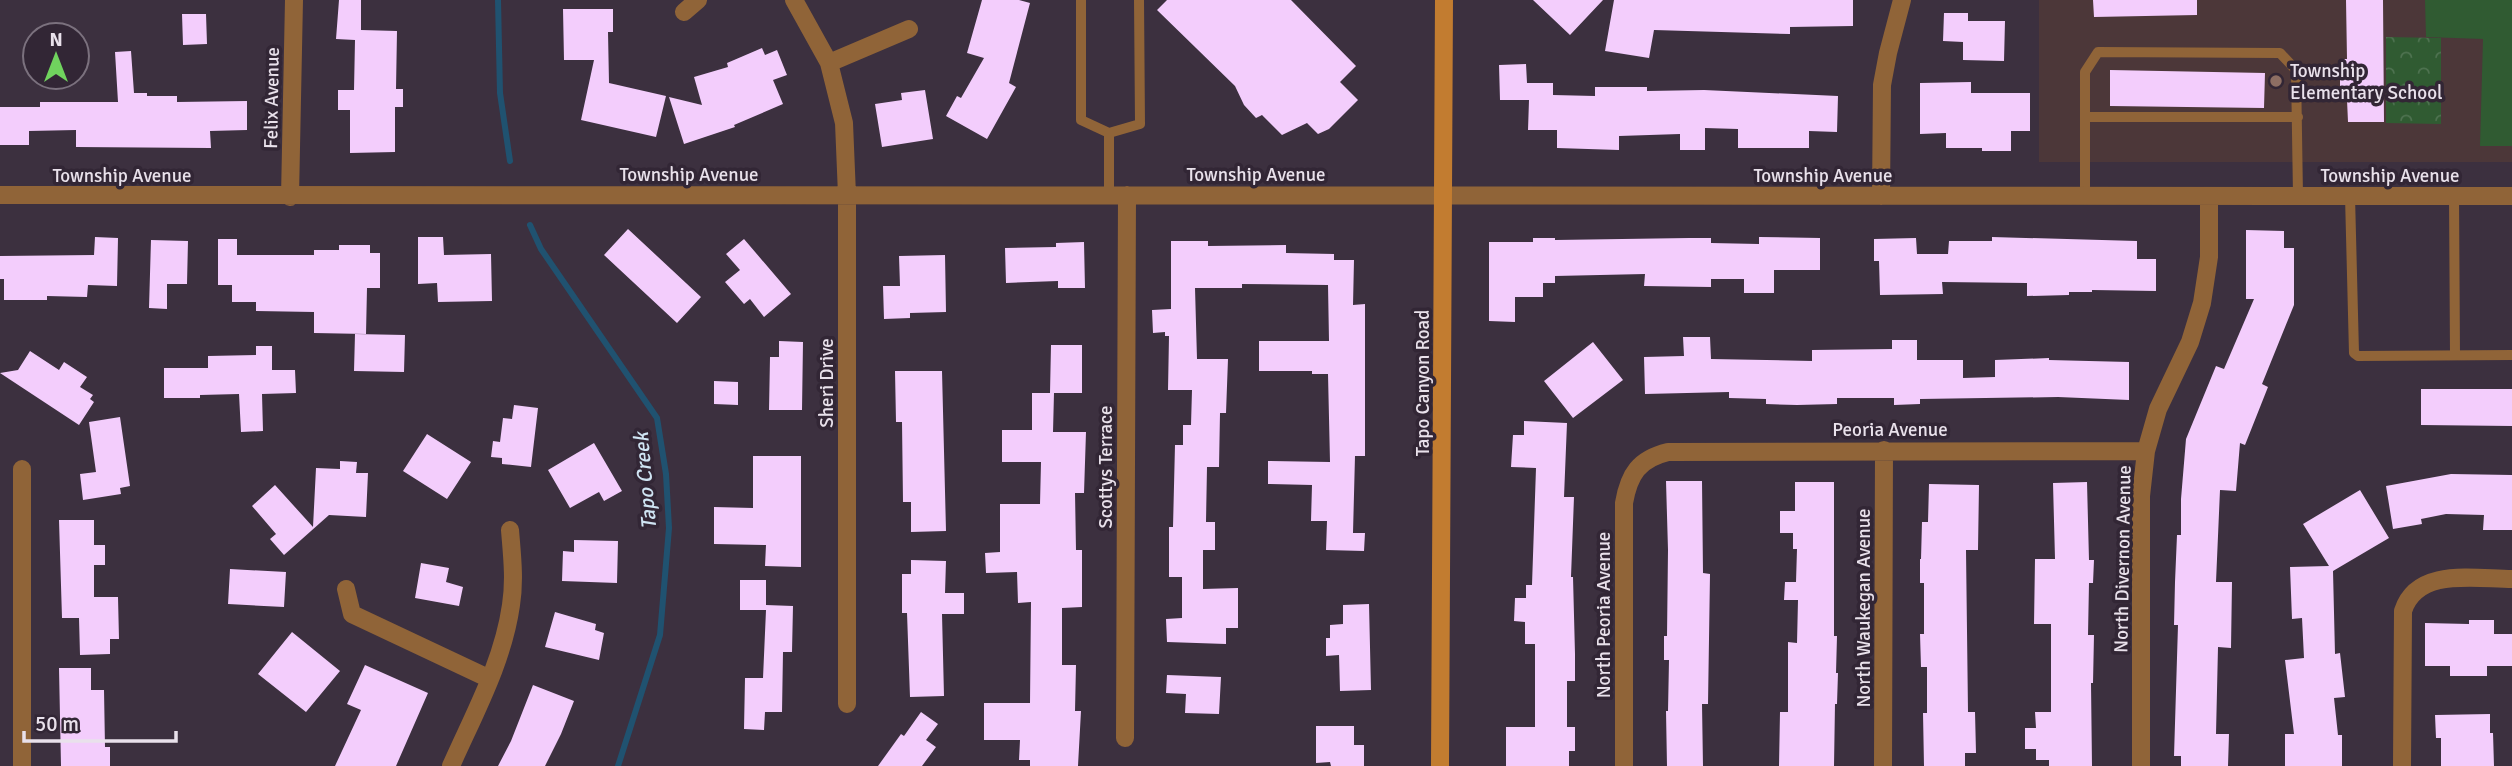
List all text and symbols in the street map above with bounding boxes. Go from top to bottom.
north arrow [21,21,91,91]
text: N [49,28,63,52]
street label: Felix Avenue [259,47,285,149]
place label: Township Elementary School [2290,59,2443,105]
marker: Township Elementary School [2268,73,2284,89]
street label: Township Avenue [619,163,759,187]
street label: Township Avenue [1186,163,1326,187]
street label: Township Avenue [52,164,192,188]
street label: Township Avenue [1753,164,1893,188]
street label: Township Avenue [2320,164,2460,188]
street label: Tapo Canyon Road [1411,310,1435,456]
street label: Sheri Drive [815,338,839,428]
street label: Scottys Terrace [1094,406,1118,528]
street label: Peoria Avenue [1832,418,1948,442]
water label: Tapo Creek [628,429,662,531]
street label: North Divernon Avenue [2109,465,2137,653]
street label: North Waukegan Avenue [1852,508,1876,708]
street label: North Peoria Avenue [1592,532,1616,698]
scale bar [24,700,177,744]
text: 50 m [35,711,79,737]

